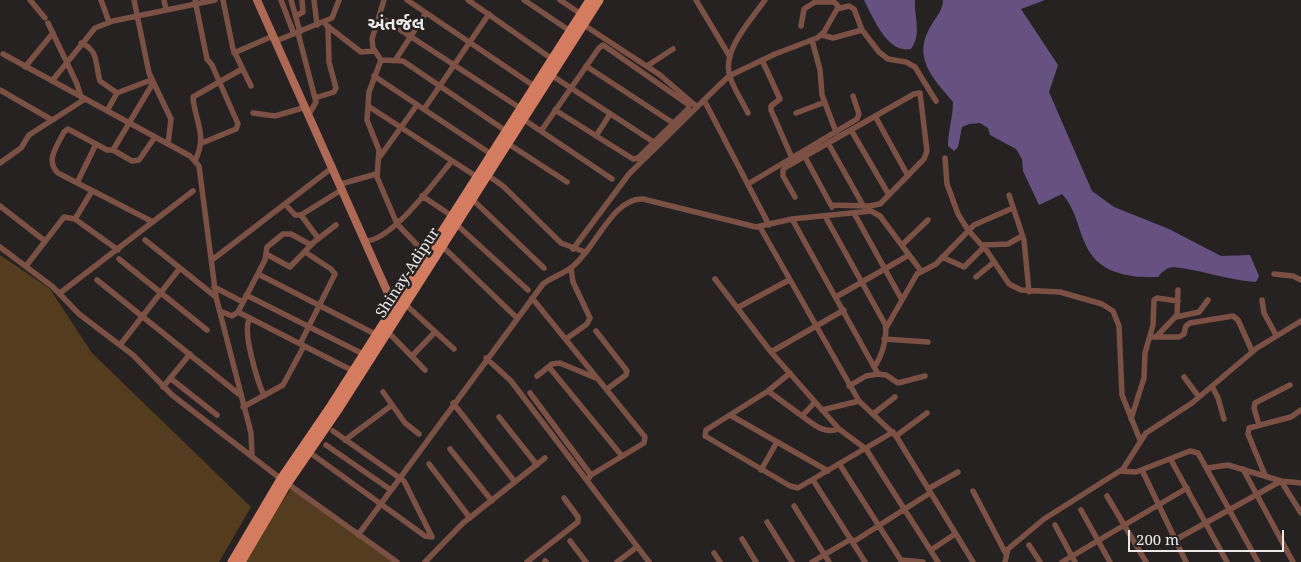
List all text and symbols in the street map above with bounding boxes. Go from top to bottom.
district label: અંતર્જલ [368,14,424,36]
street label: Shinay-Adipur [372,225,444,321]
scale bar [1131,520,1287,552]
text: 200 m [1136,529,1179,549]

